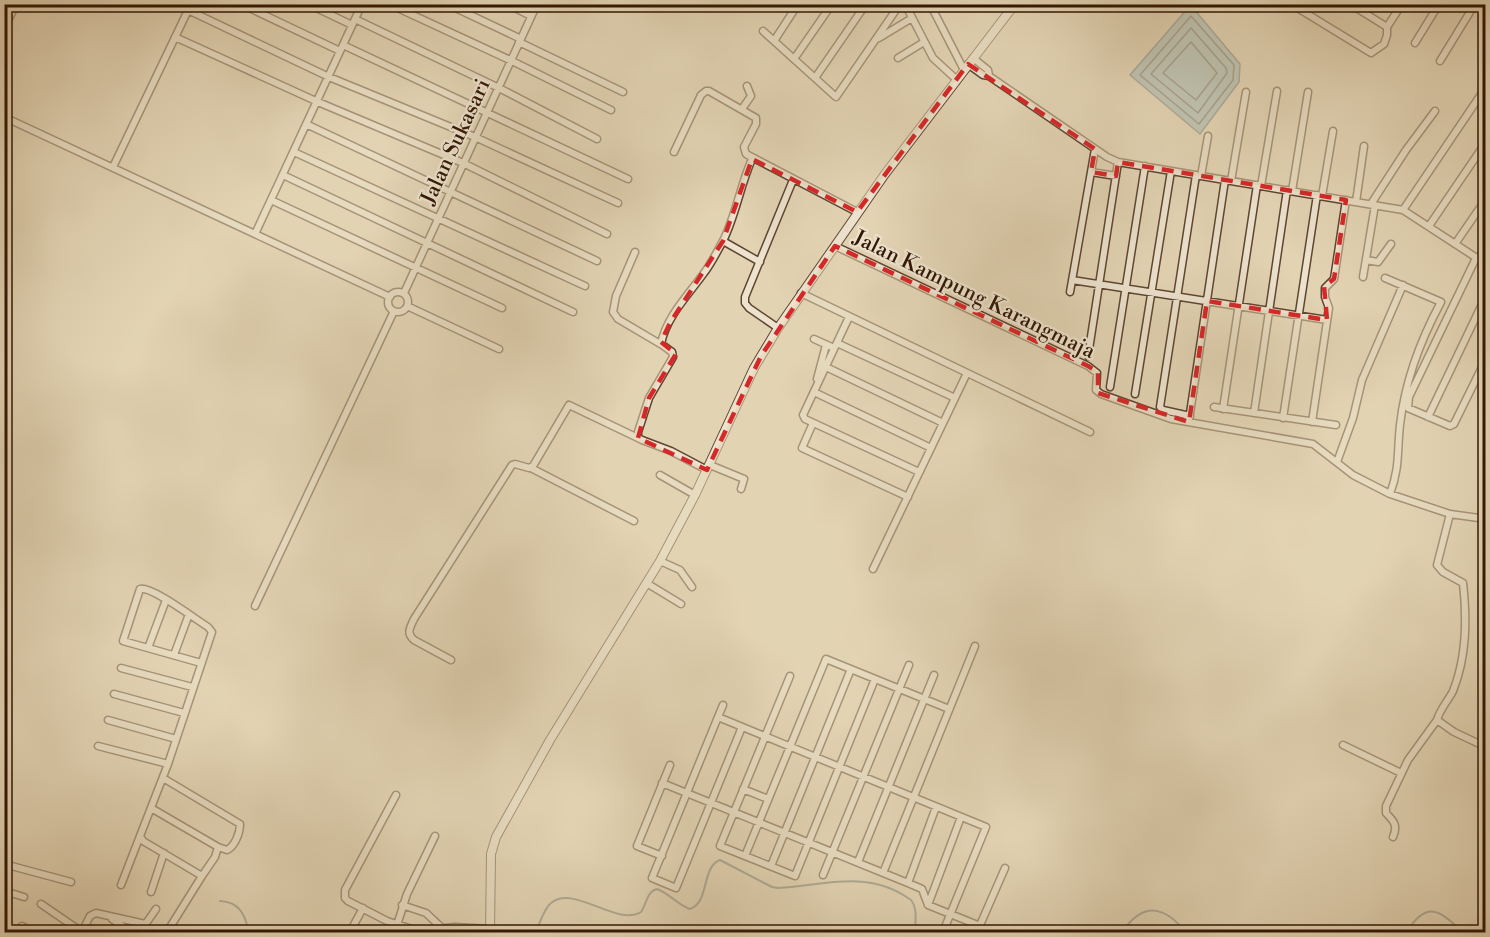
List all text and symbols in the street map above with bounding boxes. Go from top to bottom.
street label: Jalan Sukasari [415,75,496,210]
street label: Jalan Kampung Karangmaja [848,225,1100,365]

